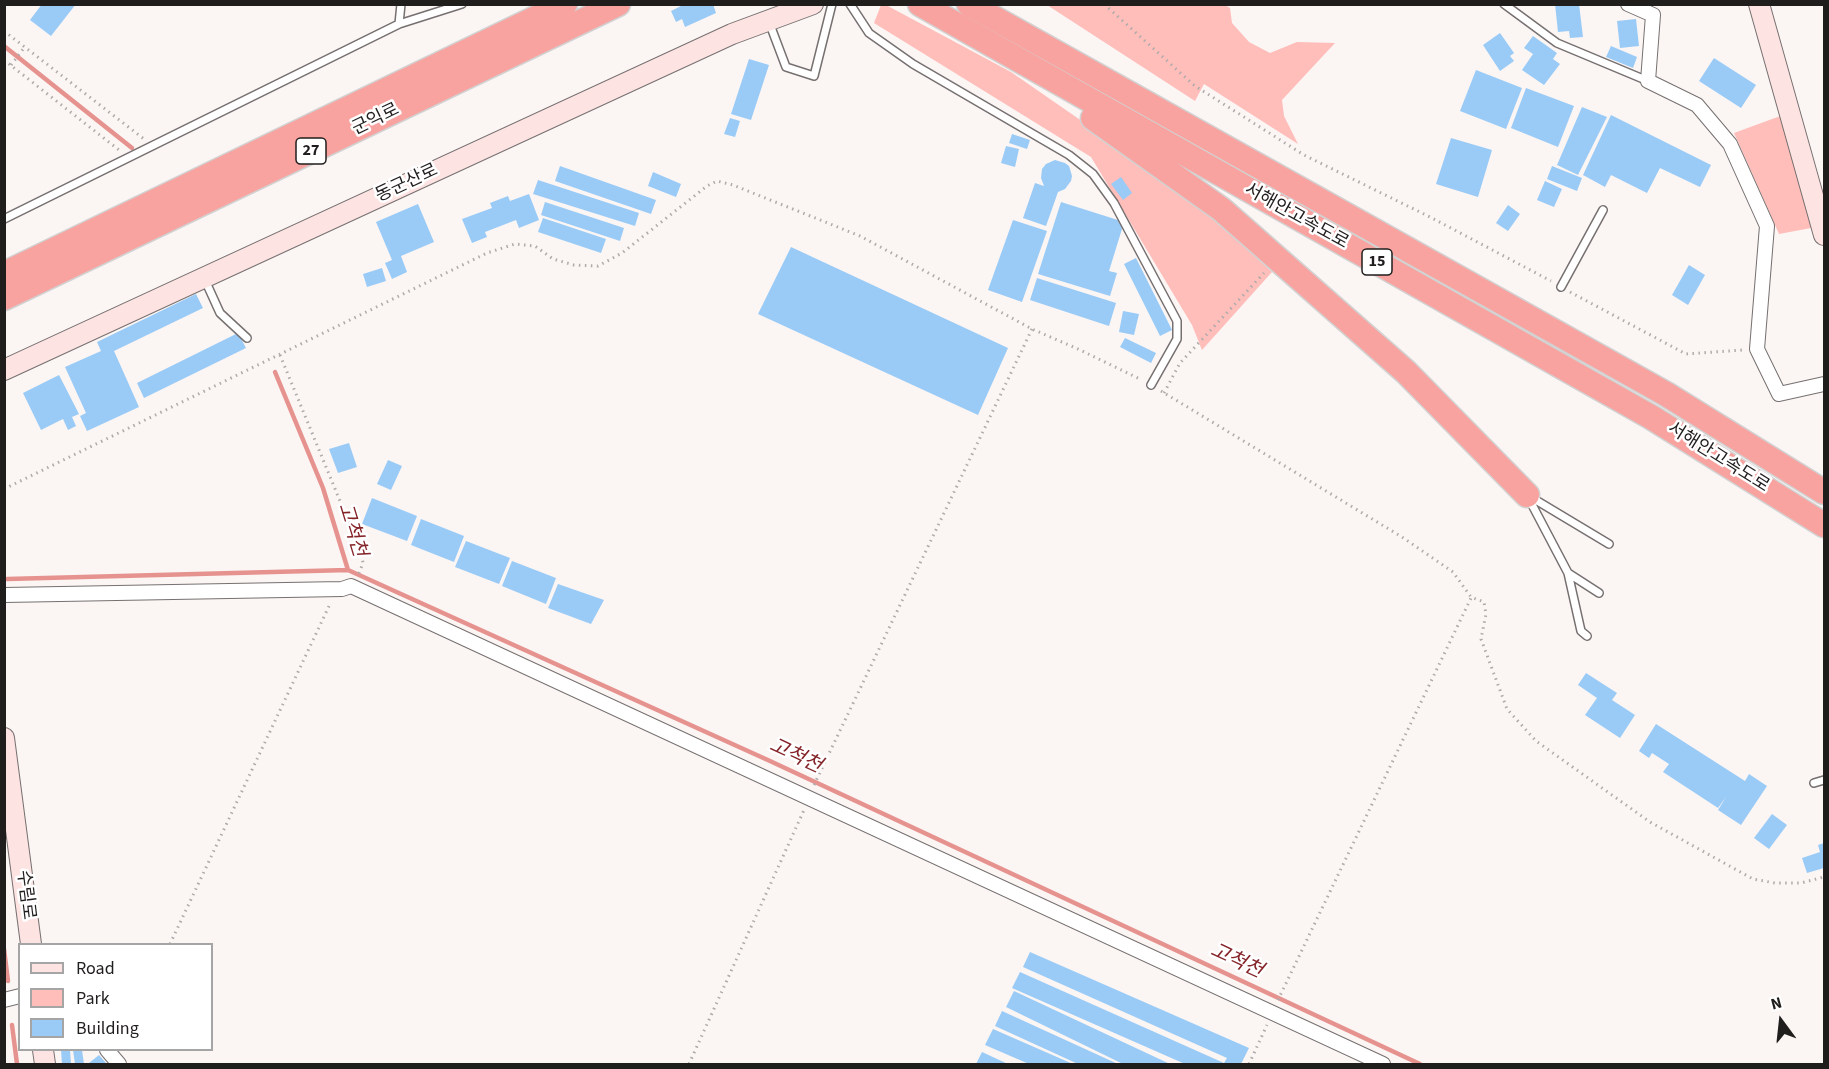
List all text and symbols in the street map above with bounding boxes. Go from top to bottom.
street label: 군익로 [349,99,403,141]
road number: 27 [296,138,326,164]
street label: 동군산로 [372,160,442,208]
street label: 서해안고속도로 [1240,179,1352,255]
road number: 15 [1362,249,1392,275]
street label: 서해안고속도로 [1663,418,1773,498]
water label: 고척천 [331,500,371,560]
water label: 고척천 [765,734,825,780]
street label: 수림로 [11,869,39,921]
water label: 고척천 [1206,939,1266,985]
legend [18,943,213,1051]
text: Road [76,956,115,981]
text: Park [76,986,110,1011]
north arrow [1751,991,1811,1051]
text: N [1768,992,1784,1016]
text: Building [76,1016,139,1041]

